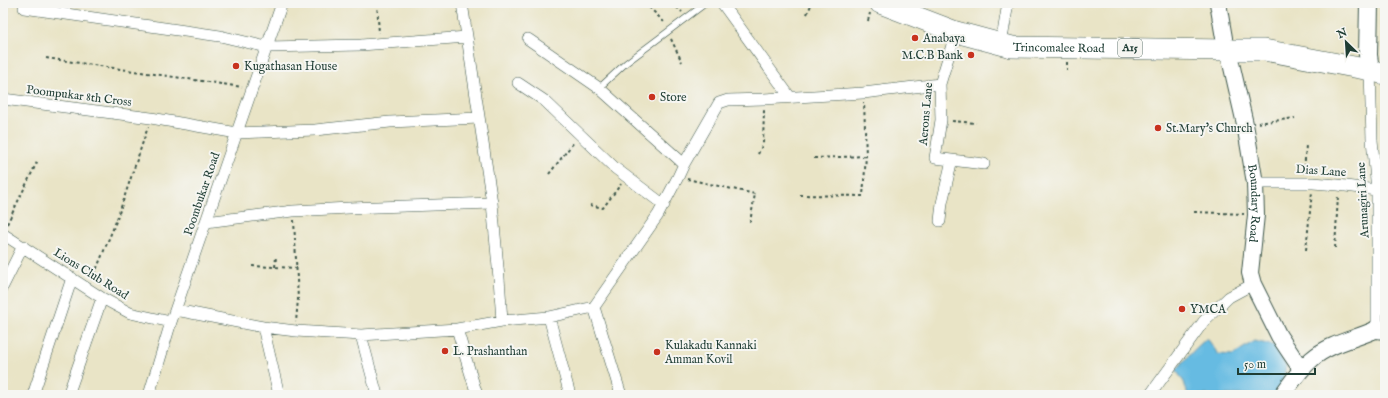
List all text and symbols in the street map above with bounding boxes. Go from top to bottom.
north arrow [1326,22,1366,62]
text: N [1334,25,1350,43]
place label: Anabaya [922,31,966,46]
marker: Anabaya [910,33,920,43]
road number: A15 [1118,39,1142,57]
street label: Trincomalee Road [1013,40,1105,56]
place label: M.C.B Bank [902,48,964,63]
marker: M.C.B Bank [966,50,976,60]
place label: Kugathasan House [244,59,338,74]
marker: Kugathasan House [231,61,241,71]
street label: Aerons Lane [916,81,936,147]
street label: Poompukar 8th Cross [25,82,132,111]
place label: Store [660,90,687,105]
marker: Store [647,92,657,102]
place label: St.Mary's Church [1166,121,1253,136]
marker: St.Mary's Church [1153,123,1163,133]
street label: Poombukar Road [181,150,223,238]
street label: Arunagiri Lane [1353,161,1373,239]
street label: Dias Lane [1295,162,1347,180]
street label: Boundary Road [1244,163,1264,244]
street label: Lions Club Road [51,245,132,303]
place label: YMCA [1190,302,1227,317]
marker: YMCA [1177,304,1187,314]
place label: Kulakadu Kannaki Amman Kovil [664,338,757,367]
place label: L. Prashanthan [453,344,528,359]
marker: L. Prashanthan [440,346,450,356]
marker: Kulakadu Kannaki Amman Kovil [652,347,662,357]
scale bar [1238,350,1315,376]
text: 50 m [1244,357,1266,372]

